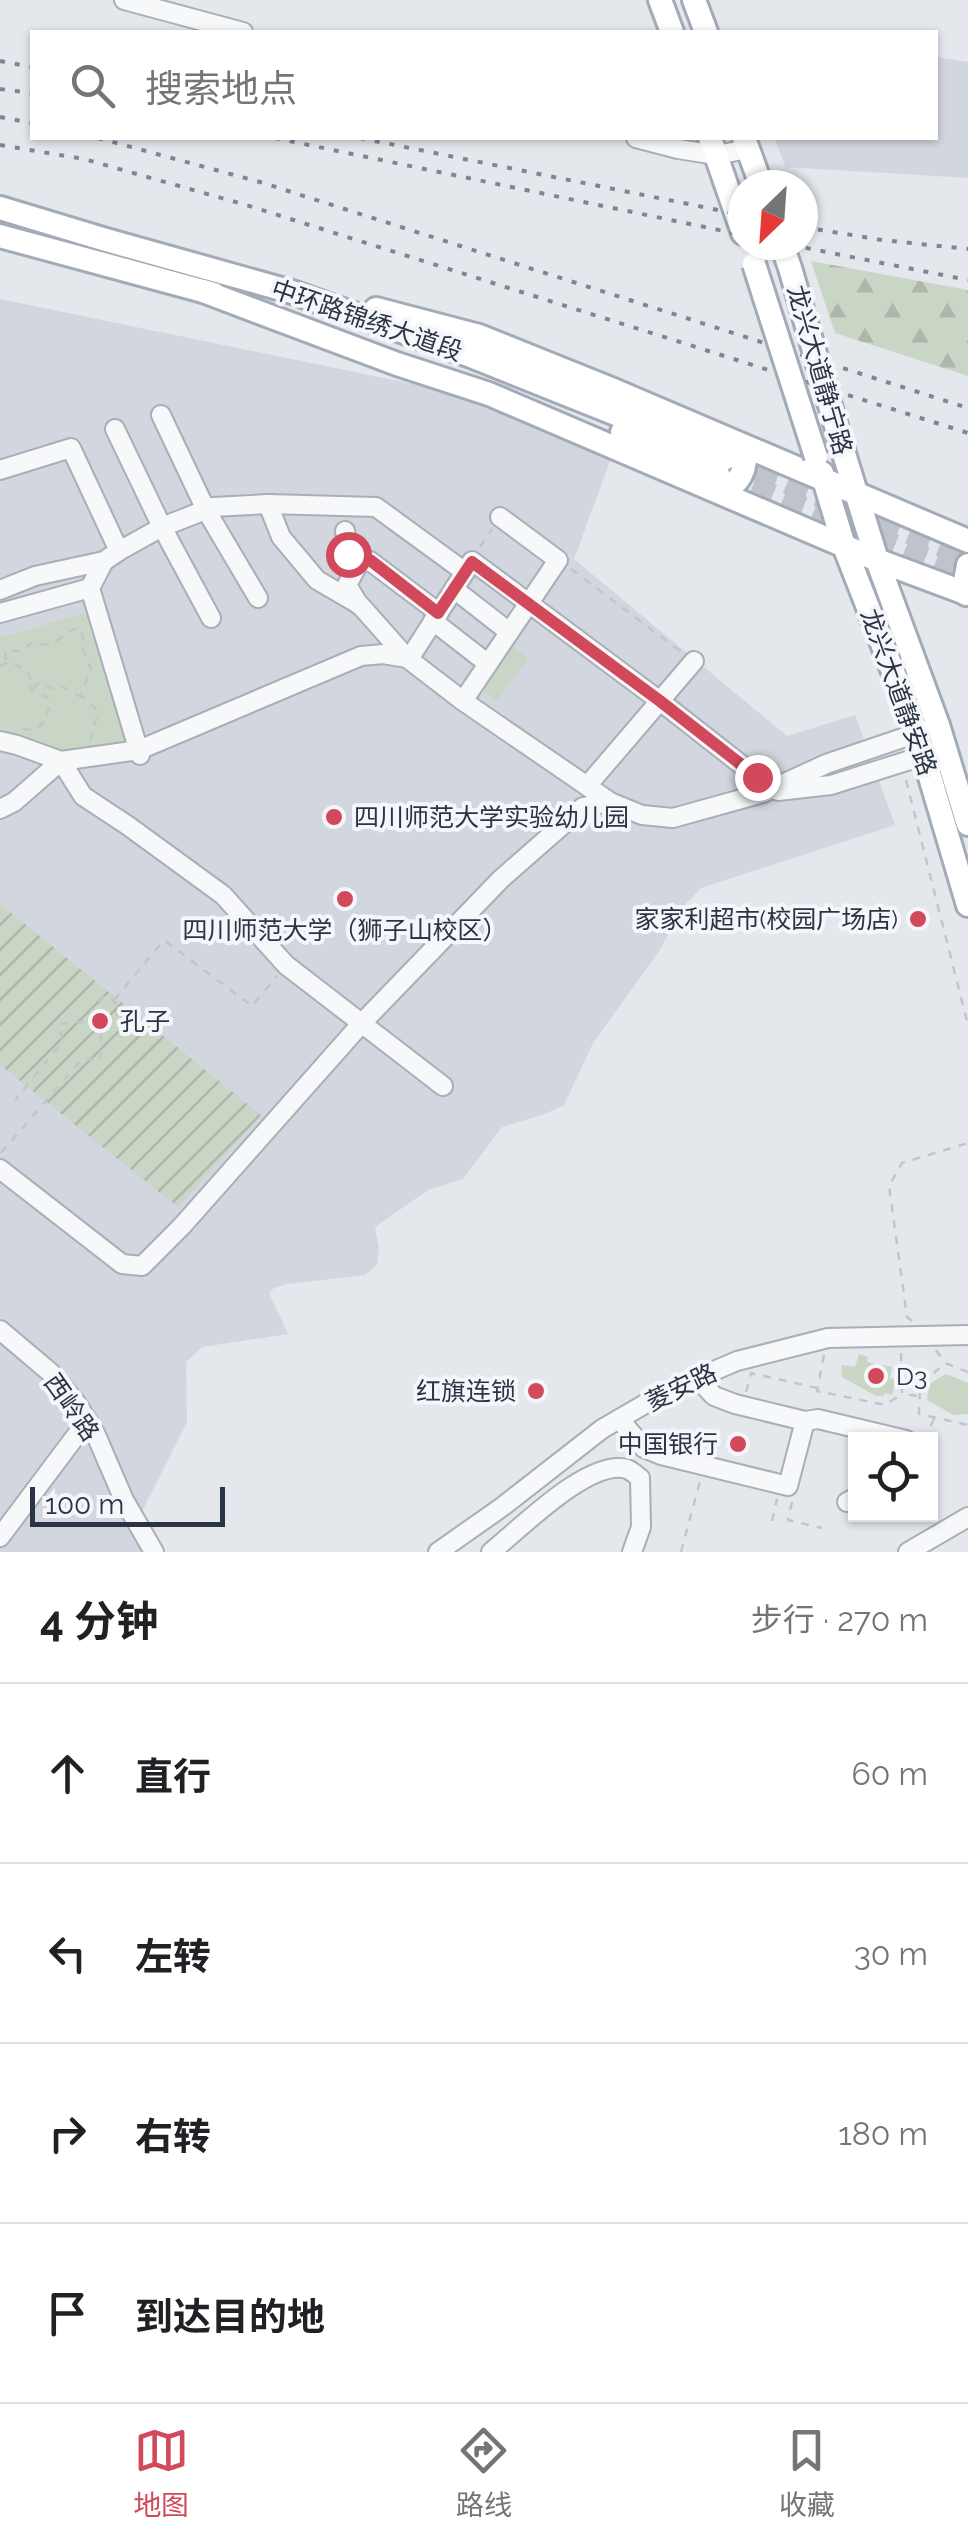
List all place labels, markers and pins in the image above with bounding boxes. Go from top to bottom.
place label: 四川师范大学实验幼儿园 [354,802,629,832]
marker: 四川师范大学实验幼儿园 [323,806,345,828]
marker: 四川师范大学（狮子山校区） [334,888,356,910]
place label: 家家利超市(校园广场店) [635,904,898,934]
marker: 家家利超市(校园广场店) [907,908,929,930]
place label: 四川师范大学（狮子山校区） [182,915,508,945]
place label: 孔子 [120,1006,170,1036]
marker: 孔子 [89,1010,111,1032]
place label: D3 [896,1361,927,1391]
marker: D3 [865,1365,887,1387]
place label: 红旗连锁 [416,1376,516,1406]
marker: 红旗连锁 [525,1380,547,1402]
place label: 中国银行 [618,1429,718,1459]
marker: 中国银行 [727,1433,749,1455]

